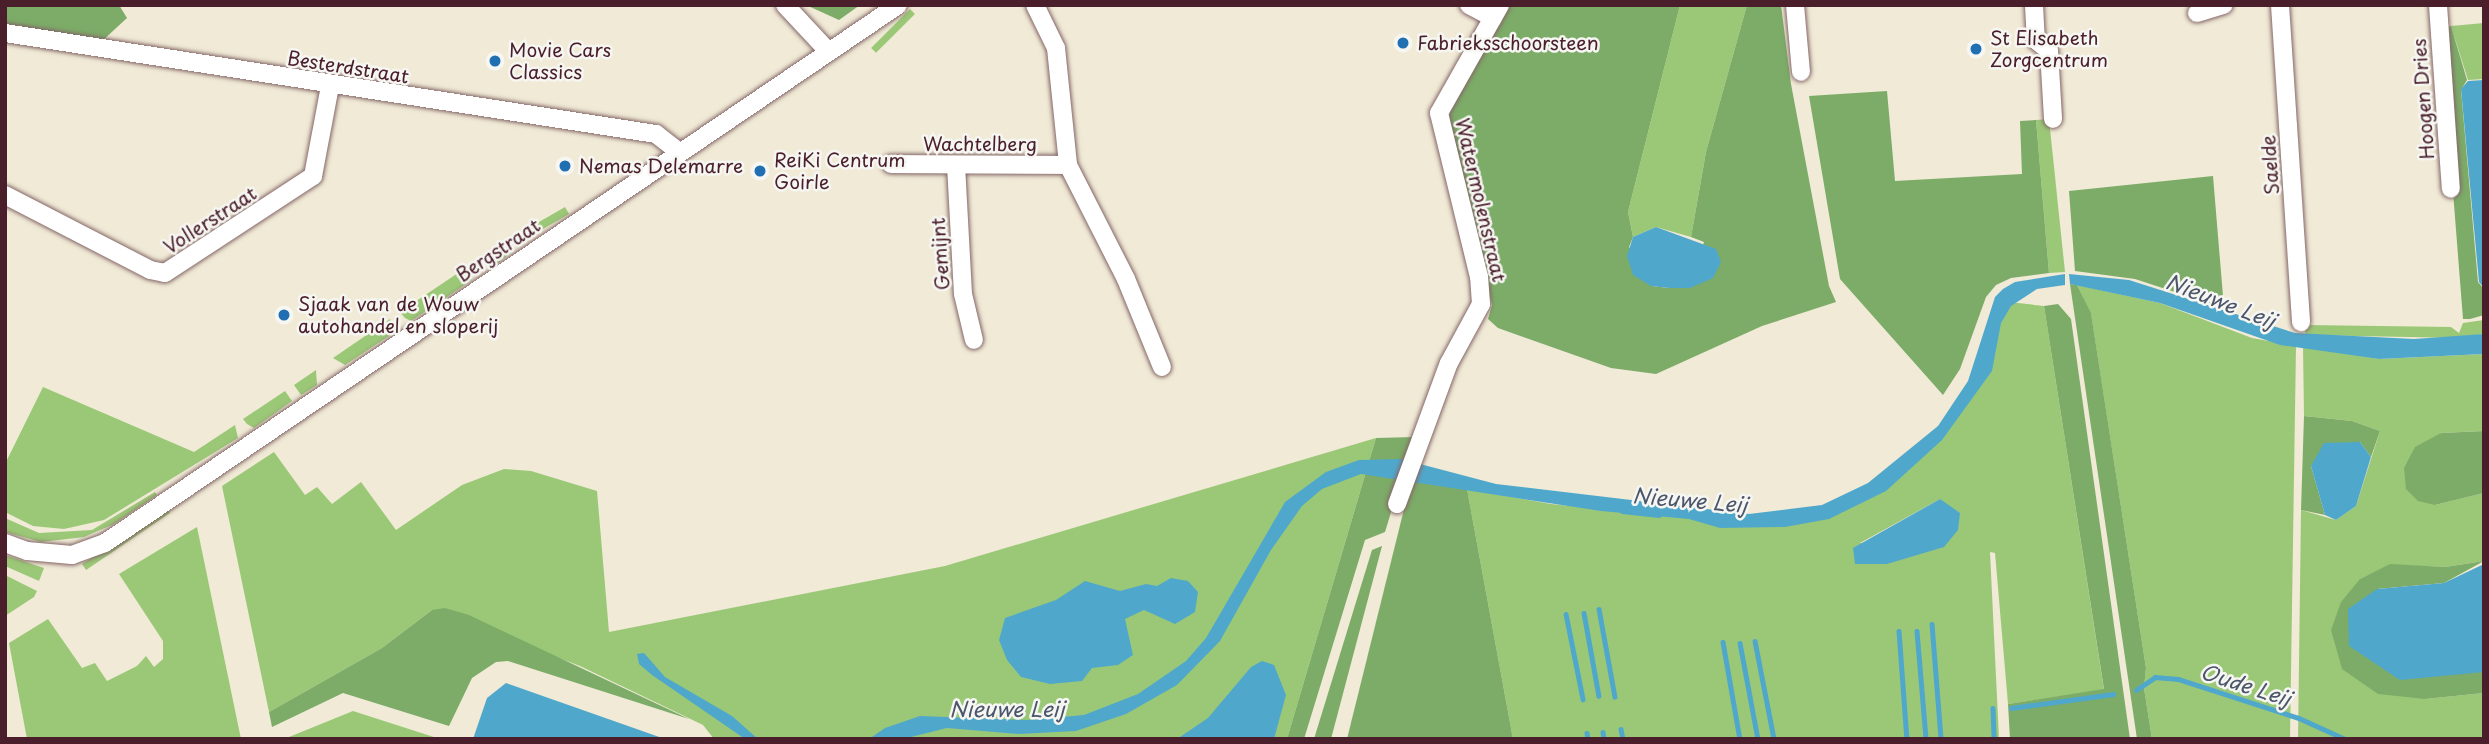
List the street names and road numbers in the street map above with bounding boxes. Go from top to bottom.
street label: Hoogen Dries [2407,38,2439,160]
street label: Besterdstraat [286,46,410,88]
street label: Watermolenstraat [1451,116,1511,284]
street label: Wachtelberg [923,133,1037,155]
street label: Saelde [2257,135,2283,195]
street label: Vollerstraat [159,182,261,258]
street label: Bergstraat [452,214,544,286]
street label: Gemijnt [926,217,954,291]

